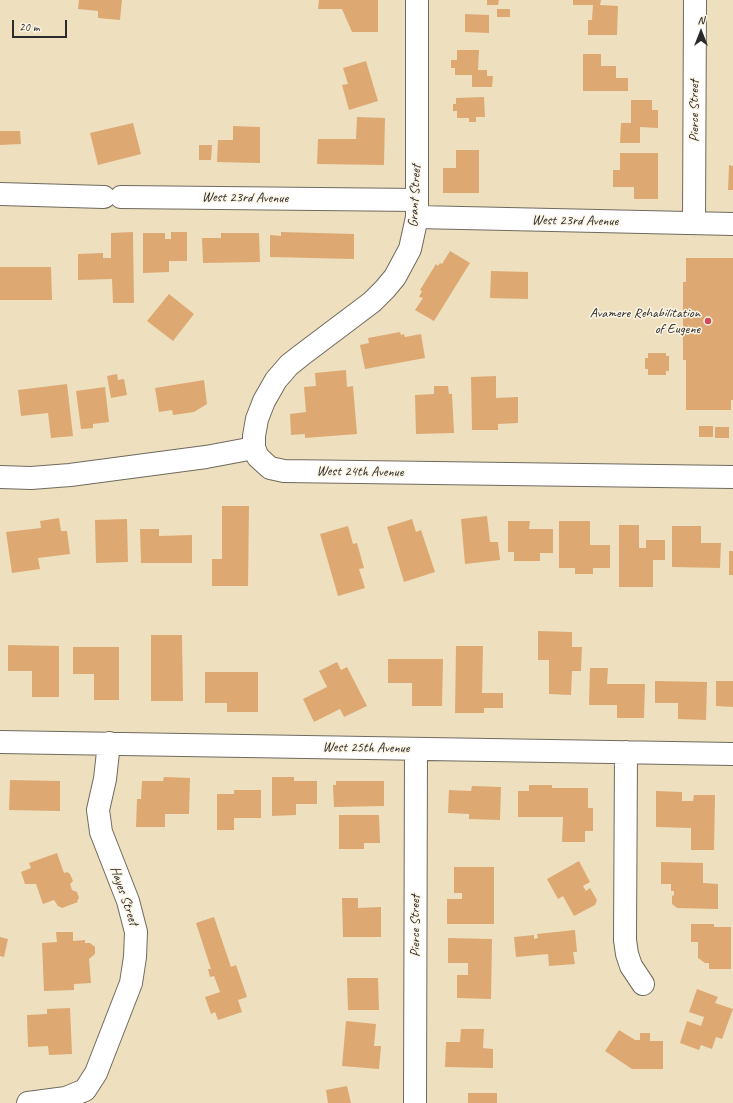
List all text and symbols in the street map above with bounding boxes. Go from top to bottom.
scale bar [14,12,69,38]
north arrow [681,12,721,52]
text: N [698,13,704,27]
text: 20 m [19,19,39,35]
street label: Pierce Street [686,80,702,142]
street label: Grant Street [405,164,425,228]
street label: West 23rd Avenue [202,189,288,207]
street label: West 23rd Avenue [532,212,618,230]
place label: Avamere Rehabilitation of Eugene [590,305,700,338]
marker: Avamere Rehabilitation of Eugene [703,316,713,326]
street label: West 24th Avenue [317,463,403,481]
street label: West 25th Avenue [323,739,409,757]
street label: Hayes Street [106,864,142,928]
street label: Pierce Street [407,895,423,957]

